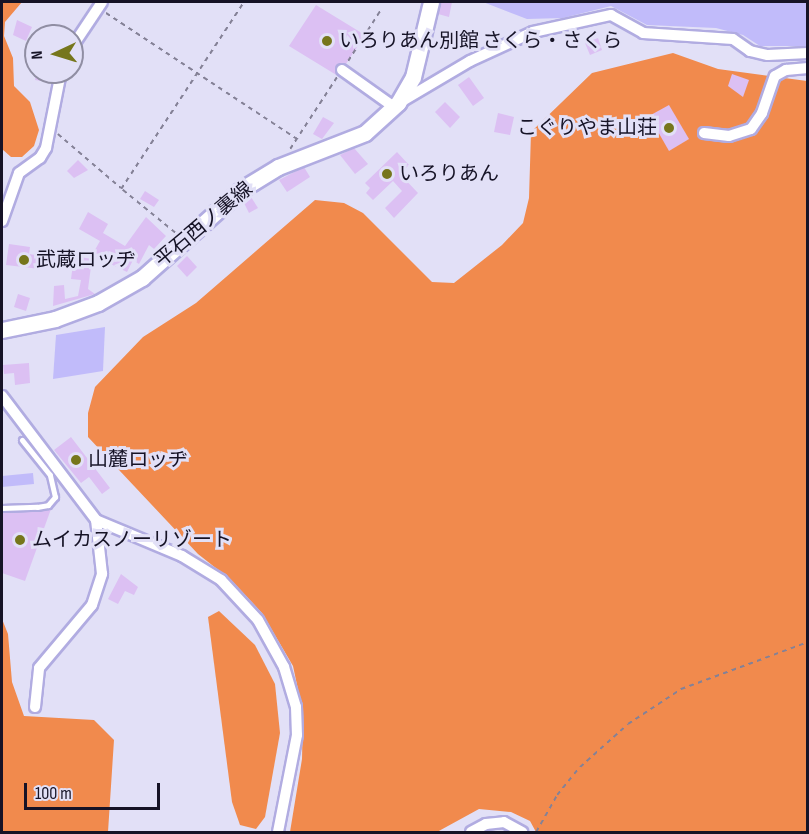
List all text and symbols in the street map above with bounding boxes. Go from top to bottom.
north arrow [24,24,84,84]
place label: いろりあん別館 さくら・さくら [339,29,622,53]
marker: いろりあん別館 さくら・さくら [320,34,334,48]
text: N [28,50,47,60]
place label: こぐりやま山荘 [517,116,657,140]
marker: こぐりやま山荘 [662,121,676,135]
place label: いろりあん [399,162,499,186]
marker: いろりあん [380,167,394,181]
street label: 平石西ノ裏線 [150,177,258,273]
place label: 武蔵ロッヂ [36,248,136,272]
marker: 武蔵ロッヂ [17,253,31,267]
place label: 山麓ロッヂ [88,448,188,472]
marker: 山麓ロッヂ [69,453,83,467]
place label: ムイカスノーリゾート [32,528,232,552]
marker: ムイカスノーリゾート [13,533,27,547]
scale bar [27,771,164,809]
text: 100 m [35,783,72,804]

